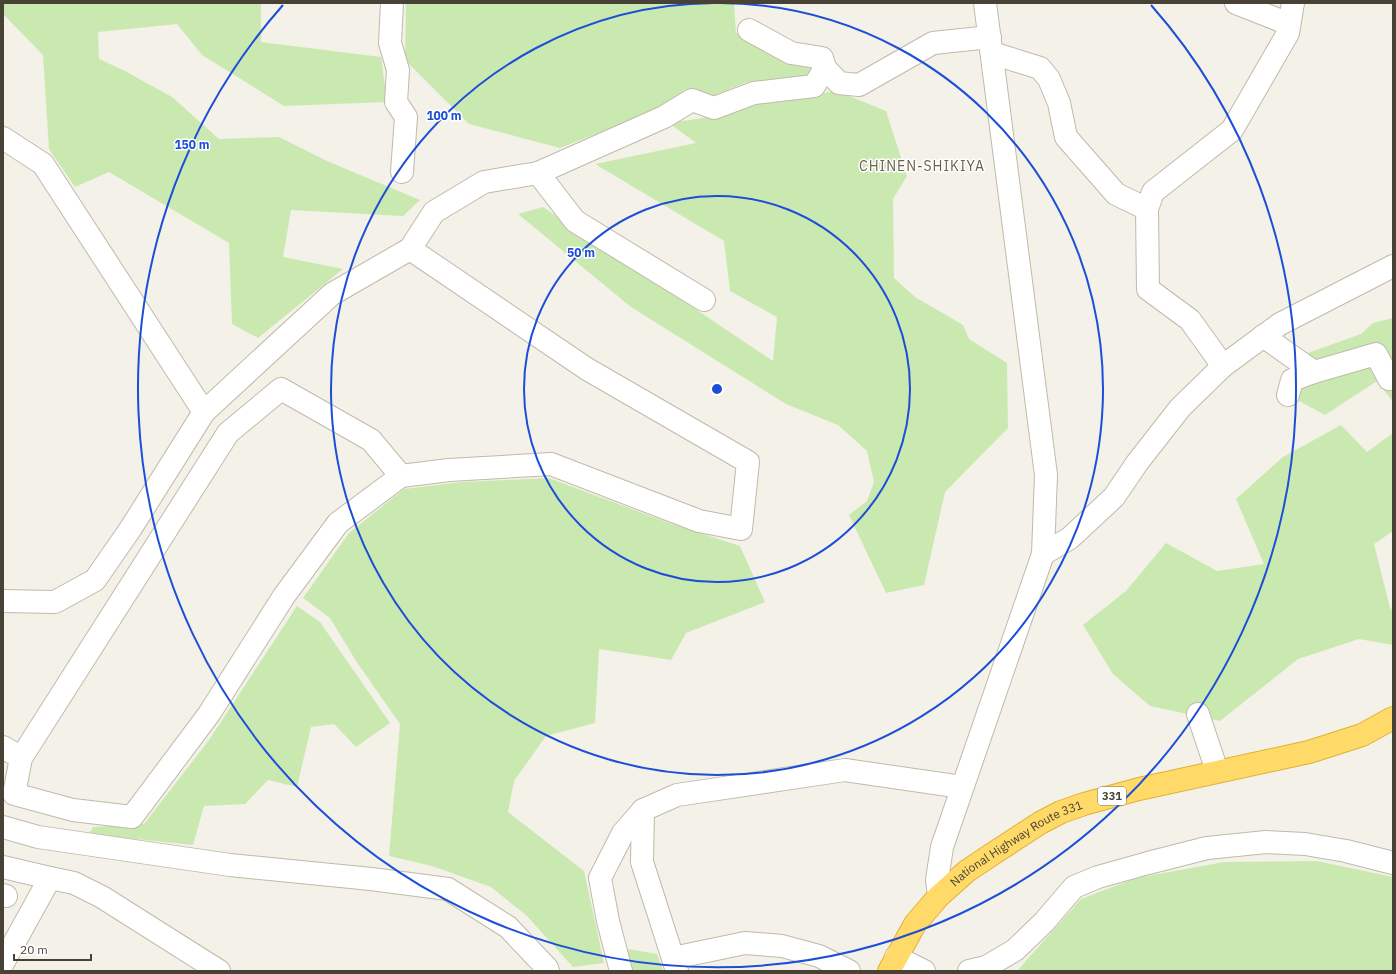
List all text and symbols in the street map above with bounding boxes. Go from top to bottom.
text: 100 m [426,108,462,123]
text: 150 m [174,137,210,152]
district label: CHINEN-SHIKIYA [859,157,985,175]
text: 50 m [567,245,595,260]
centre of rings [710,382,724,396]
road number: 331 [1098,787,1126,805]
street label: National Highway Route 331 [947,797,1085,889]
scale bar [14,936,91,962]
text: 20 m [20,942,48,957]

